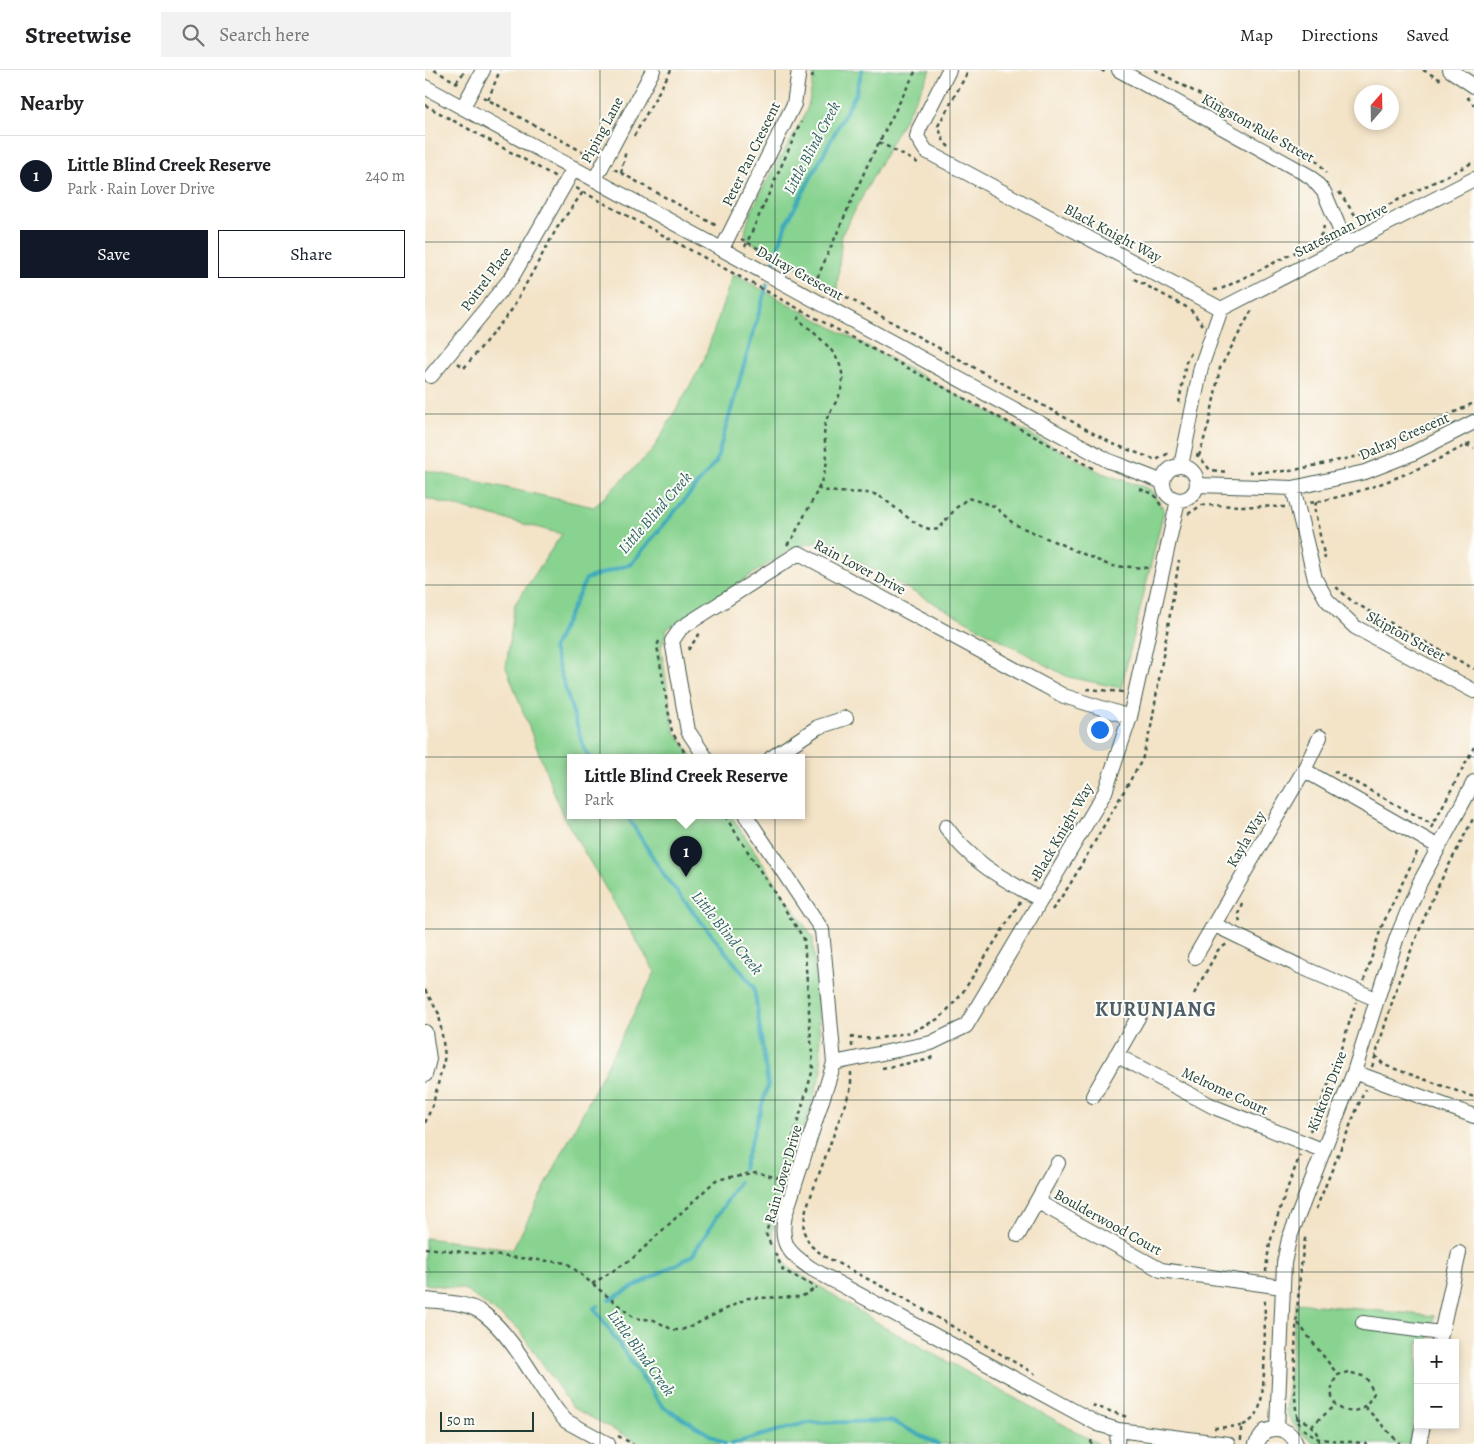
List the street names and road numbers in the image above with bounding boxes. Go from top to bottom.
street label: Kingston Rule Street [1198,89,1318,167]
street label: Piping Lane [576,93,628,167]
street label: Peter Pan Crescent [717,98,785,210]
street label: Statesman Drive [1291,198,1391,262]
street label: Black Knight Way [1061,199,1166,267]
street label: Dalray Crescent [753,241,847,305]
street label: Poitrel Place [456,243,516,315]
street label: Dalray Crescent [1356,407,1452,465]
street label: Rain Lover Drive [810,534,910,600]
street label: Skipton Street [1363,606,1449,666]
street label: Black Knight Way [1026,779,1098,883]
street label: Kayla Way [1222,807,1270,871]
street label: Kirkton Drive [1303,1048,1352,1134]
street label: Melrome Court [1178,1062,1272,1120]
street label: Rain Lover Drive [759,1122,807,1226]
street label: Boulderwood Court [1050,1184,1166,1260]

